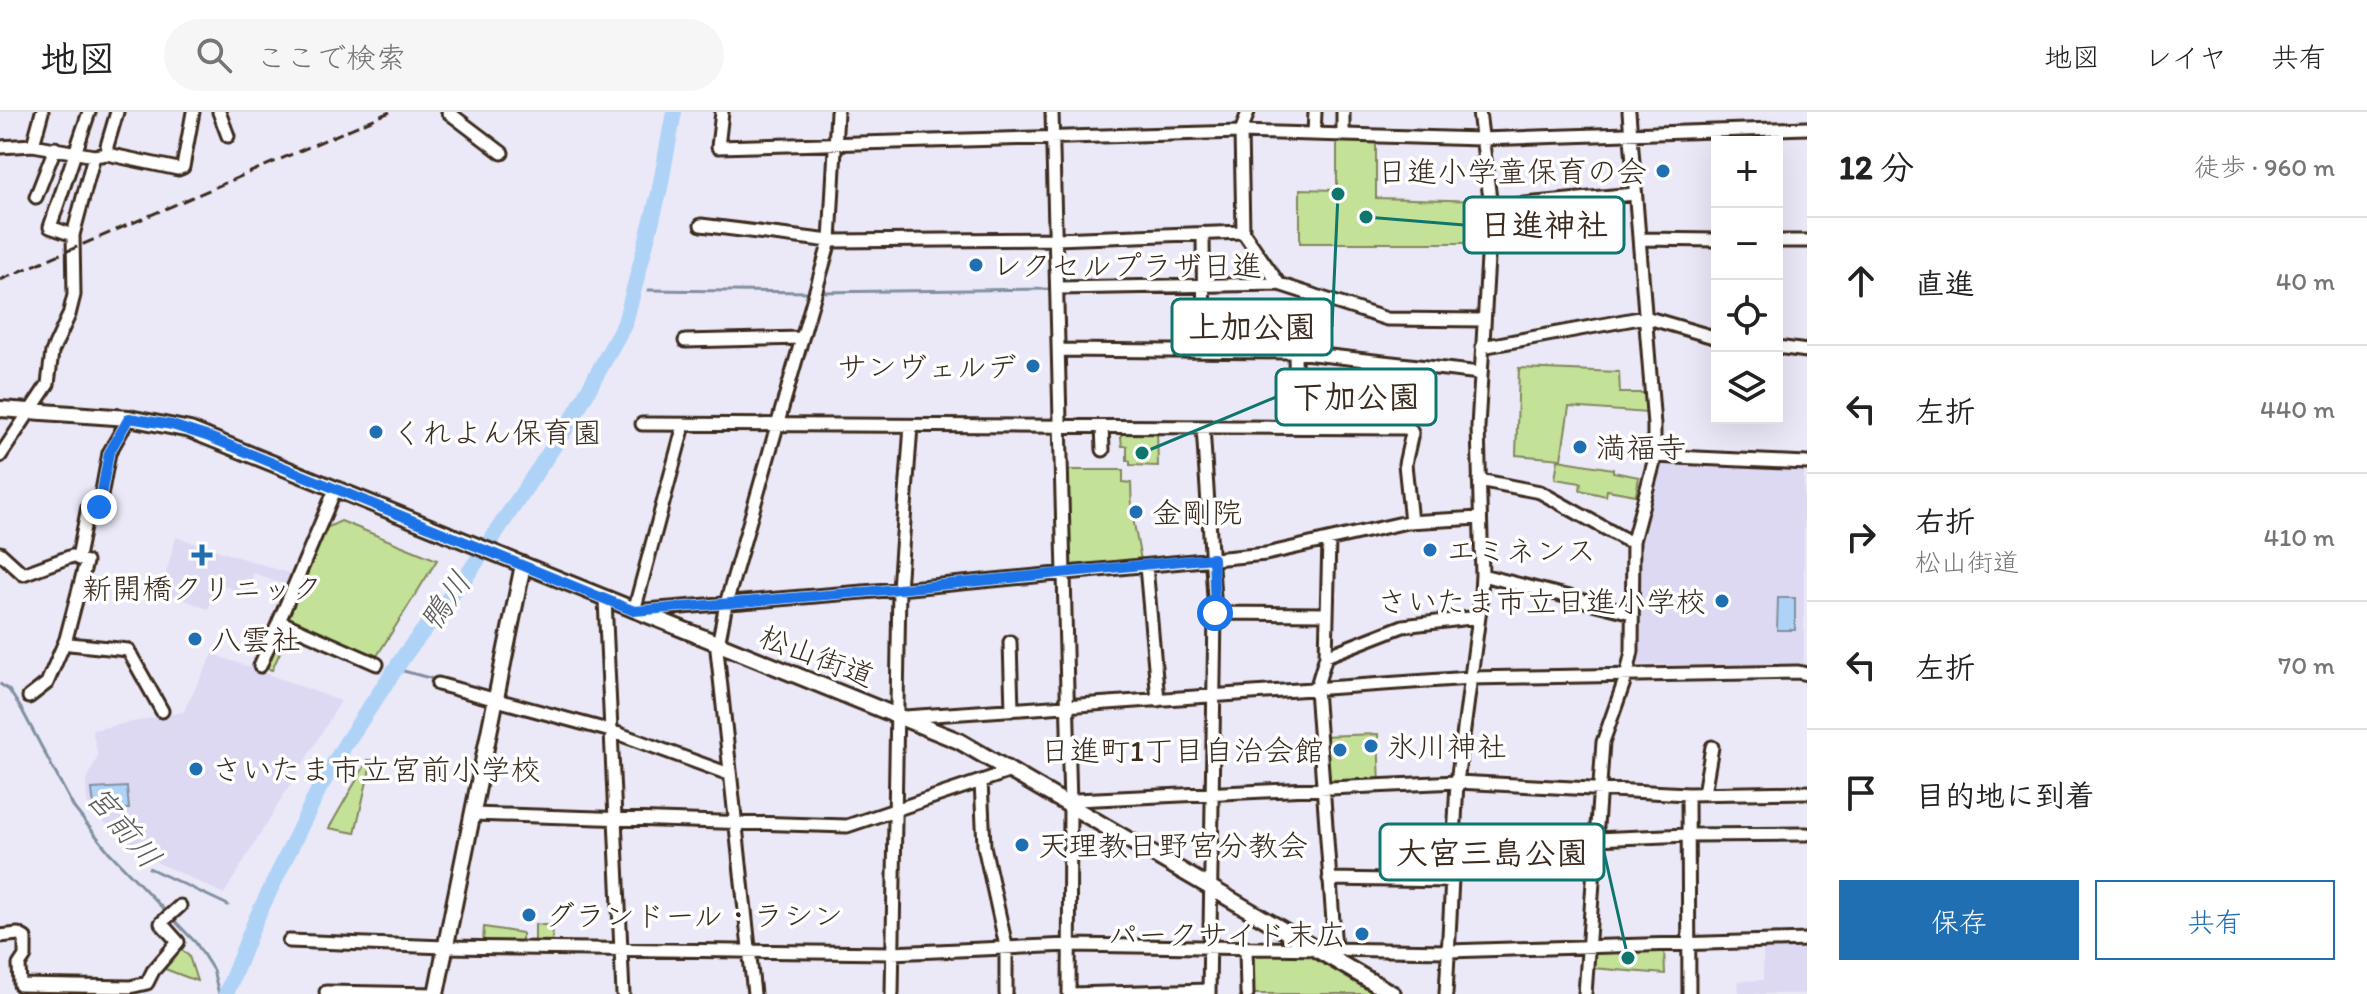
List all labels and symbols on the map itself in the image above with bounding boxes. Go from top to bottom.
place label: 日進小学童保育の会 [1377,153,1647,190]
marker: 日進小学童保育の会 [1654,162,1672,180]
callout: 日進神社 [1464,197,1624,253]
text: 日進神社 [1480,206,1608,244]
place label: レクセルプラザ日進 [992,247,1262,284]
marker: レクセルプラザ日進 [967,256,985,274]
callout: 上加公園 [1172,299,1332,355]
text: 上加公園 [1188,308,1316,346]
place label: サンヴェルデ [837,348,1017,385]
marker: サンヴェルデ [1024,357,1042,375]
callout: 下加公園 [1276,369,1436,425]
text: 下加公園 [1292,378,1420,416]
place label: くれよん保育園 [392,414,602,451]
marker: くれよん保育園 [367,423,385,441]
place label: 満福寺 [1596,429,1686,466]
marker: 満福寺 [1571,438,1589,456]
route end [81,489,117,525]
place label: 金剛院 [1152,494,1242,531]
marker: 金剛院 [1127,503,1145,521]
place label: エミネンス [1446,532,1596,569]
marker: エミネンス [1421,541,1439,559]
marker: 新開橋クリニック [191,544,213,566]
water label: 鴨川 [411,564,479,638]
place label: 新開橋クリニック [82,570,322,607]
place label: さいたま市立日進小学校 [1377,583,1706,620]
marker: さいたま市立日進小学校 [1713,592,1731,610]
route start [1197,595,1233,631]
street label: 松山街道 [754,617,880,695]
place label: 八雲社 [211,621,301,658]
marker: 八雲社 [186,630,204,648]
place label: 氷川神社 [1387,728,1507,765]
place label: 日進町1丁目自治会館 [1040,732,1324,769]
marker: 氷川神社 [1362,737,1380,755]
marker: 日進町1丁目自治会館 [1331,741,1349,759]
place label: さいたま市立宮前小学校 [212,751,541,788]
marker: さいたま市立宮前小学校 [187,760,205,778]
water label: 宮前川 [79,778,169,876]
callout: 大宮三島公園 [1380,824,1604,880]
place label: 天理教日野宮分教会 [1038,827,1308,864]
text: 大宮三島公園 [1396,834,1588,872]
marker: 天理教日野宮分教会 [1013,836,1031,854]
place label: グランドール・ラシン [545,897,843,934]
marker: グランドール・ラシン [520,906,538,924]
place label: パークサイド末広 [1108,916,1346,953]
marker: パークサイド末広 [1353,925,1371,943]

